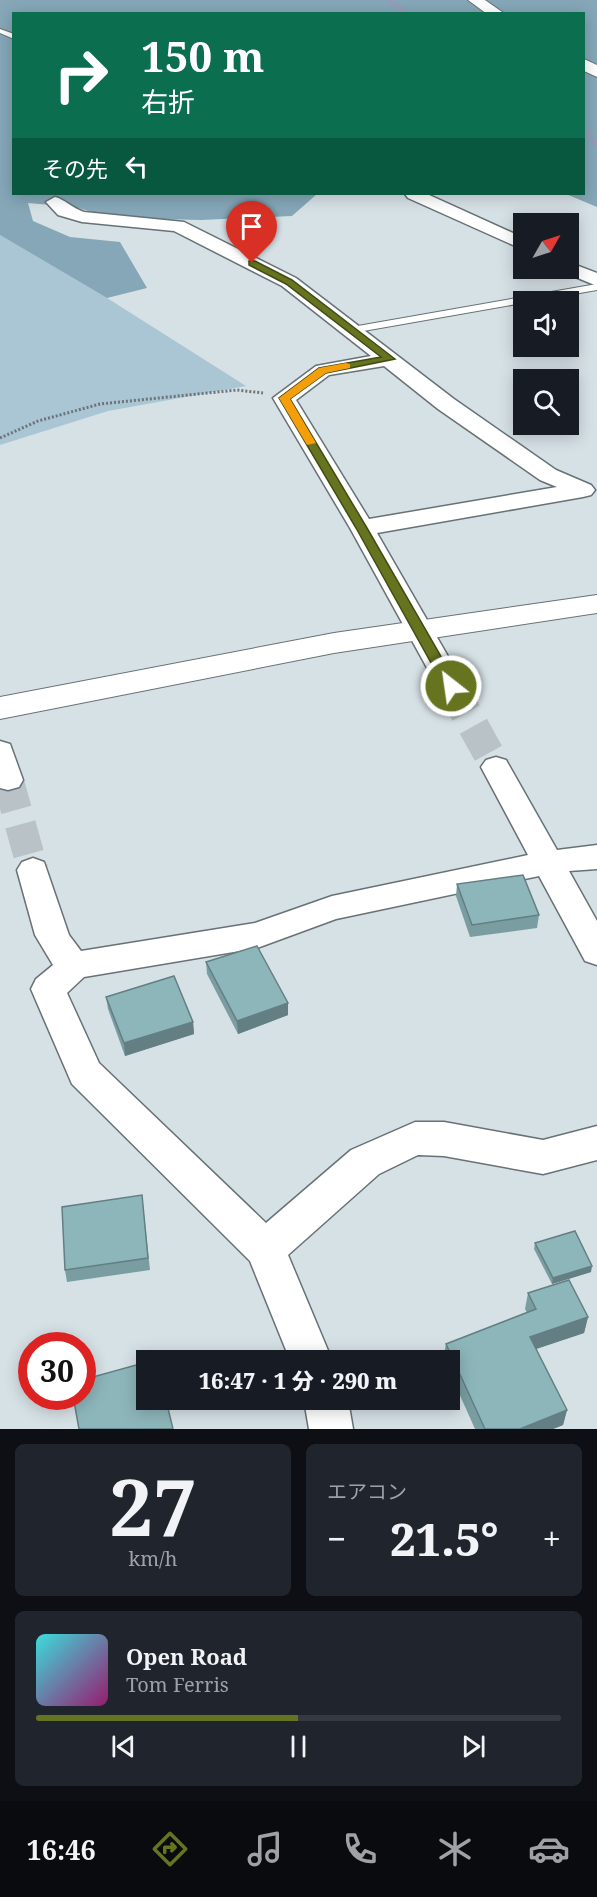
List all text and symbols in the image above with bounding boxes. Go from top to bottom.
text: 150 m [141,27,265,84]
icon: right [42,36,120,114]
text: 右折 [141,83,195,120]
icon: left [120,150,153,183]
text: その先 [42,153,108,183]
pin [226,201,277,263]
icon: arrive [235,210,268,243]
north arrow [513,213,579,279]
map controls [513,213,579,435]
button: sound [513,291,579,357]
button: search [513,369,579,435]
position arrow [419,654,483,718]
speed limit sign: 30 [18,1332,96,1410]
text: 16:47 · 1 分 · 290 m [199,1365,397,1395]
text: 27 [109,1453,197,1559]
text: エアコン [327,1478,407,1505]
text: 21.5° [390,1508,499,1569]
text: − [327,1516,346,1561]
text: + [543,1516,561,1561]
text: km/h [128,1545,178,1572]
text: Open Road [126,1641,247,1671]
text: Tom Ferris [126,1671,229,1698]
icon: previous [107,1730,140,1763]
icon: pause [282,1730,315,1763]
icon: next [457,1730,490,1763]
icon: directions [149,1828,191,1870]
icon: music [244,1828,286,1870]
icon: phone [339,1828,381,1870]
icon: climate [434,1828,476,1870]
icon: car [528,1828,570,1870]
text: 16:46 [26,1831,96,1868]

